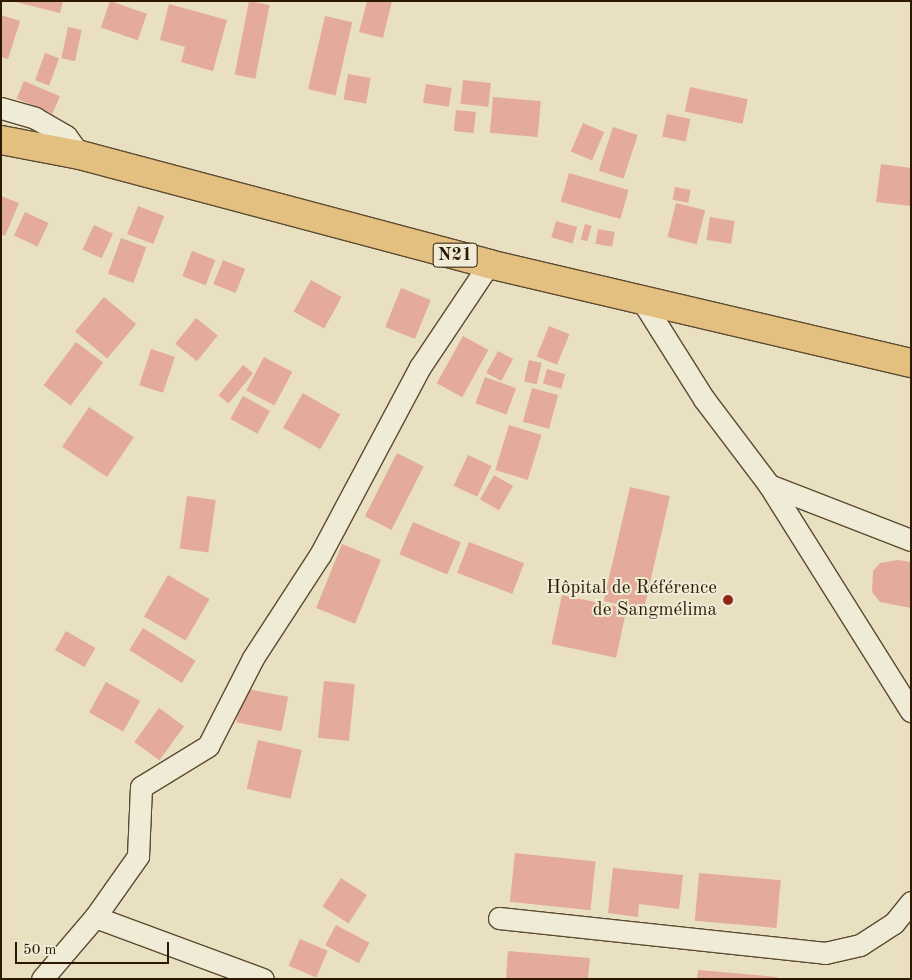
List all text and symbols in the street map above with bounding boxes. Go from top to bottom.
road number: N21 [432,240,478,270]
place label: Hôpital de Référence de Sangmélima [546,578,717,622]
marker: Hôpital de Référence de Sangmélima [721,593,735,607]
scale bar [18,932,171,964]
text: 50 m [23,943,57,958]

